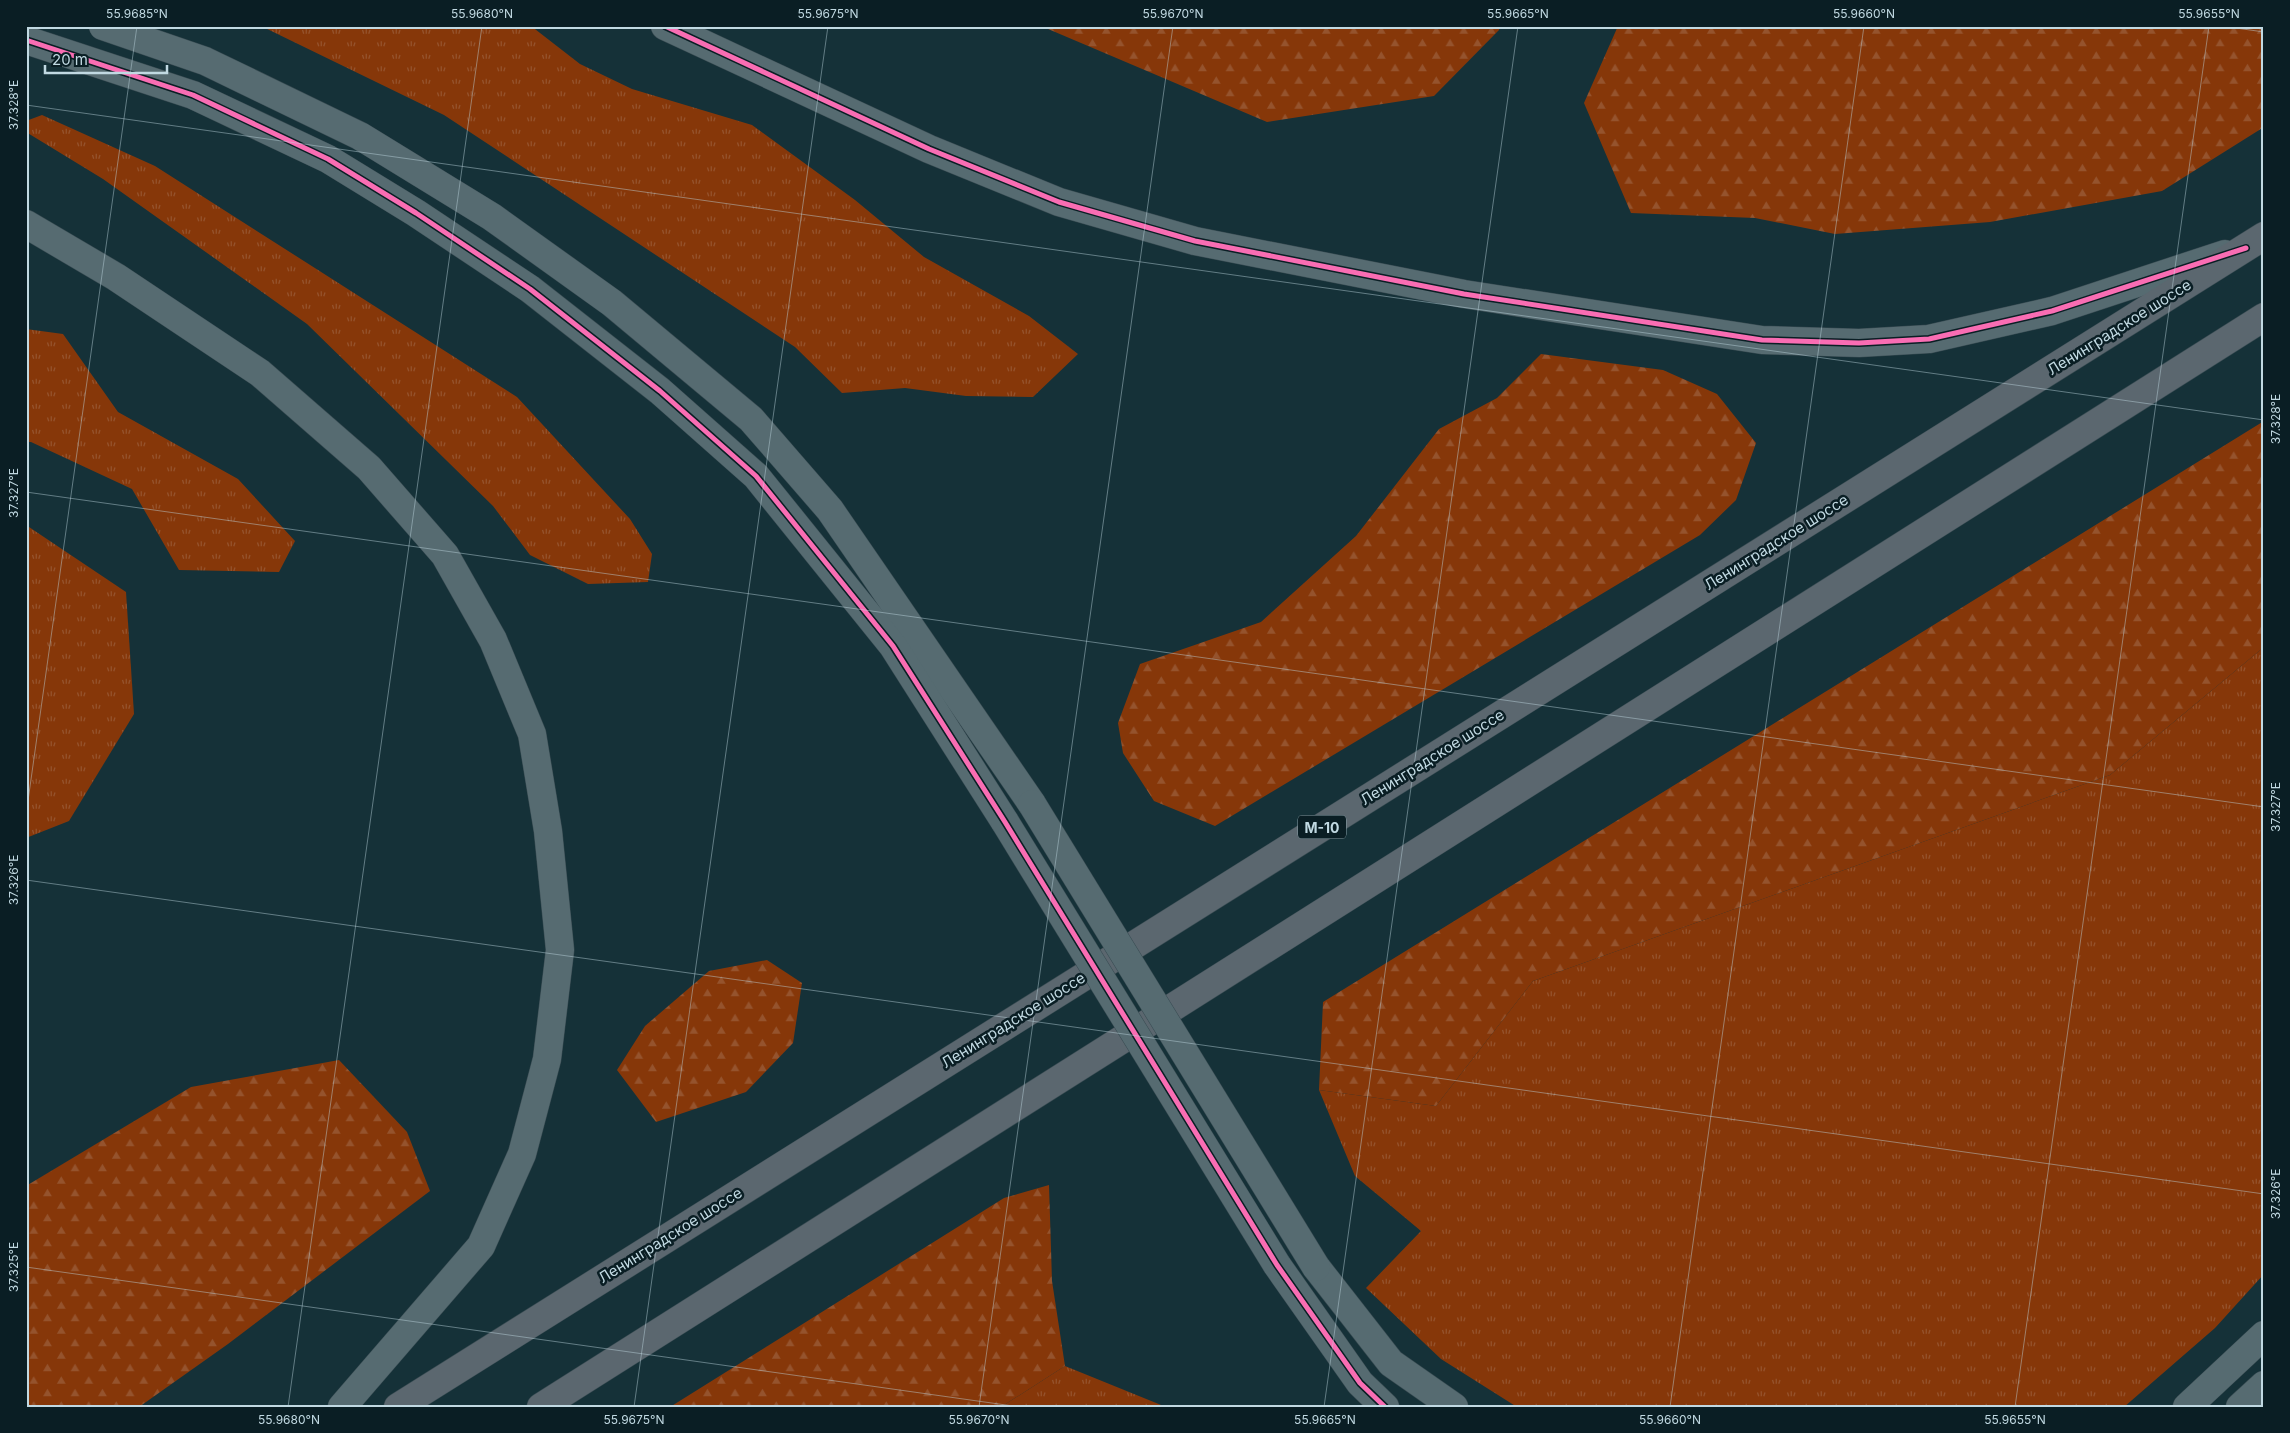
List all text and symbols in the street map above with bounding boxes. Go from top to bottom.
text: 55.9685°N [106,6,168,21]
text: 55.9680°N [451,6,513,21]
text: 55.9675°N [797,6,859,21]
text: 55.9670°N [1142,6,1204,21]
text: 55.9665°N [1487,6,1549,21]
text: 55.9660°N [1833,6,1895,21]
text: 55.9655°N [2178,6,2240,21]
scale bar [45,42,168,74]
text: 20 m [52,50,88,69]
text: 37.328°E [6,80,21,130]
street label: Ленинградское шоссе [2044,275,2194,379]
text: 37.328°E [2268,394,2283,444]
text: 37.327°E [6,468,21,518]
street label: Ленинградское шоссе [1701,490,1851,594]
street label: Ленинградское шоссе [1357,705,1507,809]
text: 37.327°E [2268,782,2283,832]
road number: М-10 [1298,816,1346,839]
text: 37.326°E [6,855,21,905]
street label: Ленинградское шоссе [938,968,1088,1072]
text: 37.326°E [2268,1169,2283,1219]
street label: Ленинградское шоссе [595,1183,745,1287]
text: 37.325°E [6,1242,21,1292]
text: 55.9680°N [258,1412,320,1427]
text: 55.9675°N [603,1412,665,1427]
text: 55.9670°N [948,1412,1010,1427]
text: 55.9665°N [1294,1412,1356,1427]
text: 55.9660°N [1639,1412,1701,1427]
text: 55.9655°N [1984,1412,2046,1427]

